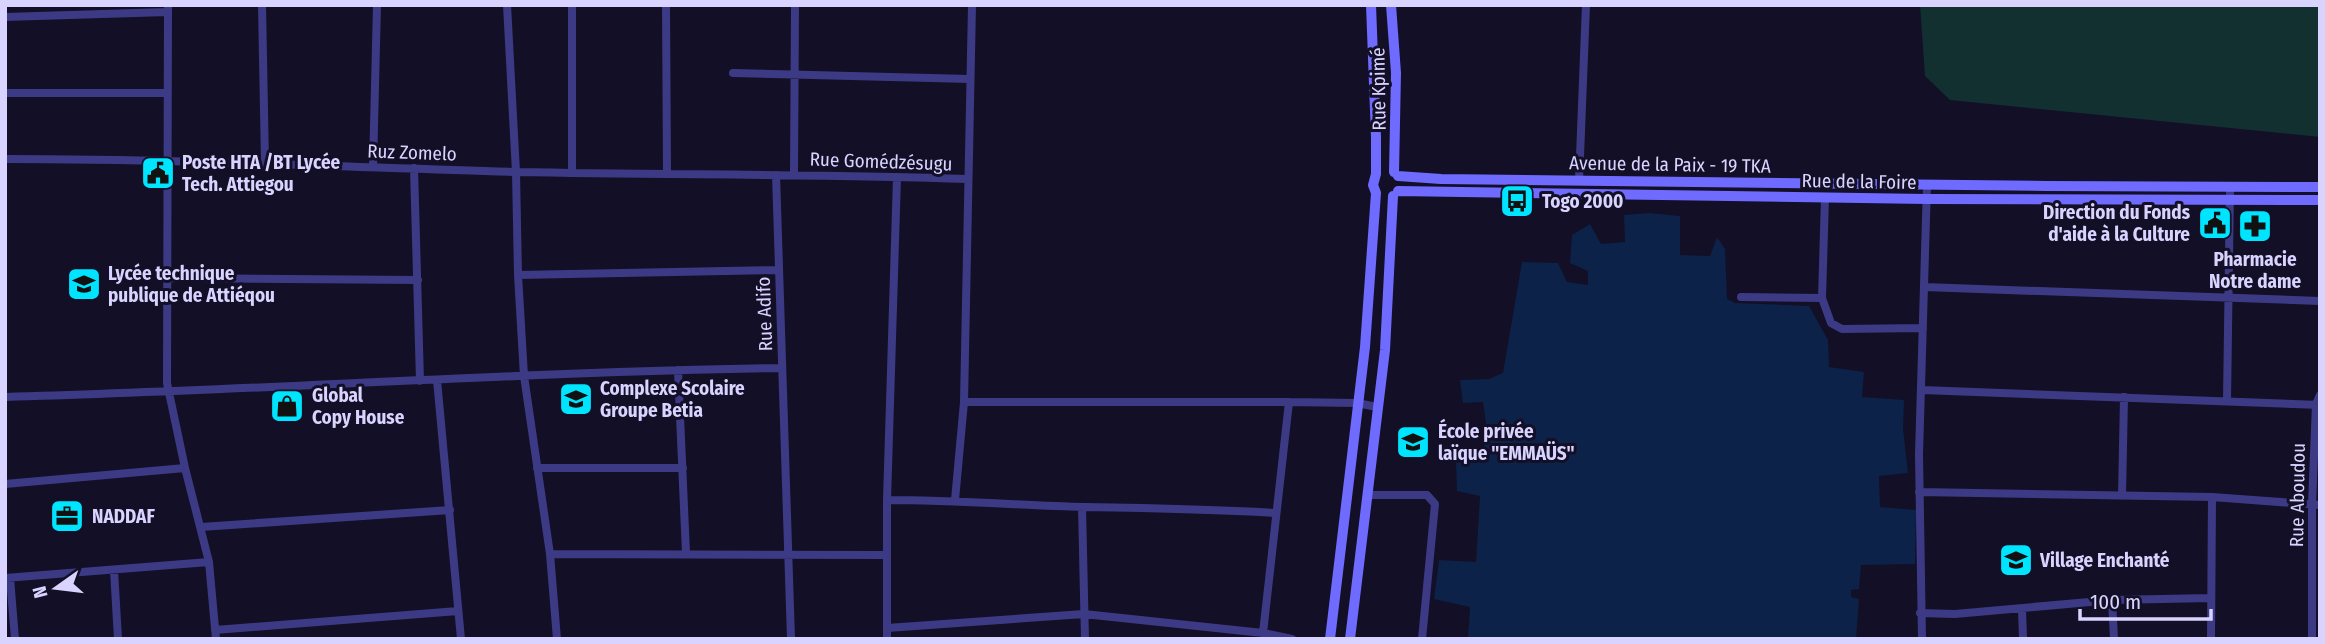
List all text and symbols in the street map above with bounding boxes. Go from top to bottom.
street label: Rue Kpimé [1366,47,1391,131]
street label: Ruz Zomelo [367,139,457,166]
street label: Rue Gomédzésugu [809,148,953,175]
place label: Poste HTA /BT Lycée Tech. Attiegou [182,151,341,196]
street label: Avenue de la Paix - 19 TKA [1569,151,1771,178]
public building icon: Poste HTA /BT Lycée Tech. Attiegou [139,154,177,192]
street label: Rue de la Foire [1801,169,1917,194]
bus stop icon: Togo 2000 [1498,182,1536,220]
place label: Togo 2000 [1542,190,1623,213]
place label: Direction du Fonds d'aide à la Culture [2043,201,2191,246]
public building icon: Direction du Fonds d'aide à la Culture [2196,204,2234,242]
pharmacy icon: Pharmacie Notre dame [2236,207,2274,245]
place label: Pharmacie Notre dame [2209,248,2301,293]
place label: Lycée technique publique de Attiéqou [108,262,275,307]
school or university icon: Lycée technique publique de Attiéqou [65,265,103,303]
street label: Rue Adifo [752,276,777,352]
place label: Complexe Scolaire Groupe Betia [600,377,745,422]
school or university icon: Complexe Scolaire Groupe Betia [557,380,595,418]
place label: Global Copy House [312,384,405,429]
shop icon: Global Copy House [268,387,306,425]
place label: École privée laïque "EMMAÜS" [1438,418,1575,465]
school or university icon: École privée laïque "EMMAÜS" [1394,423,1432,461]
street label: Rue Aboudou [2285,443,2310,547]
office icon: NADDAF [48,497,86,535]
place label: NADDAF [92,505,155,528]
school or university icon: Village Enchanté [1997,541,2035,579]
place label: Village Enchanté [2039,549,2170,572]
north arrow [21,553,91,623]
scale bar [2080,578,2211,622]
text: N [27,584,53,600]
text: 100 m [2090,589,2141,615]

